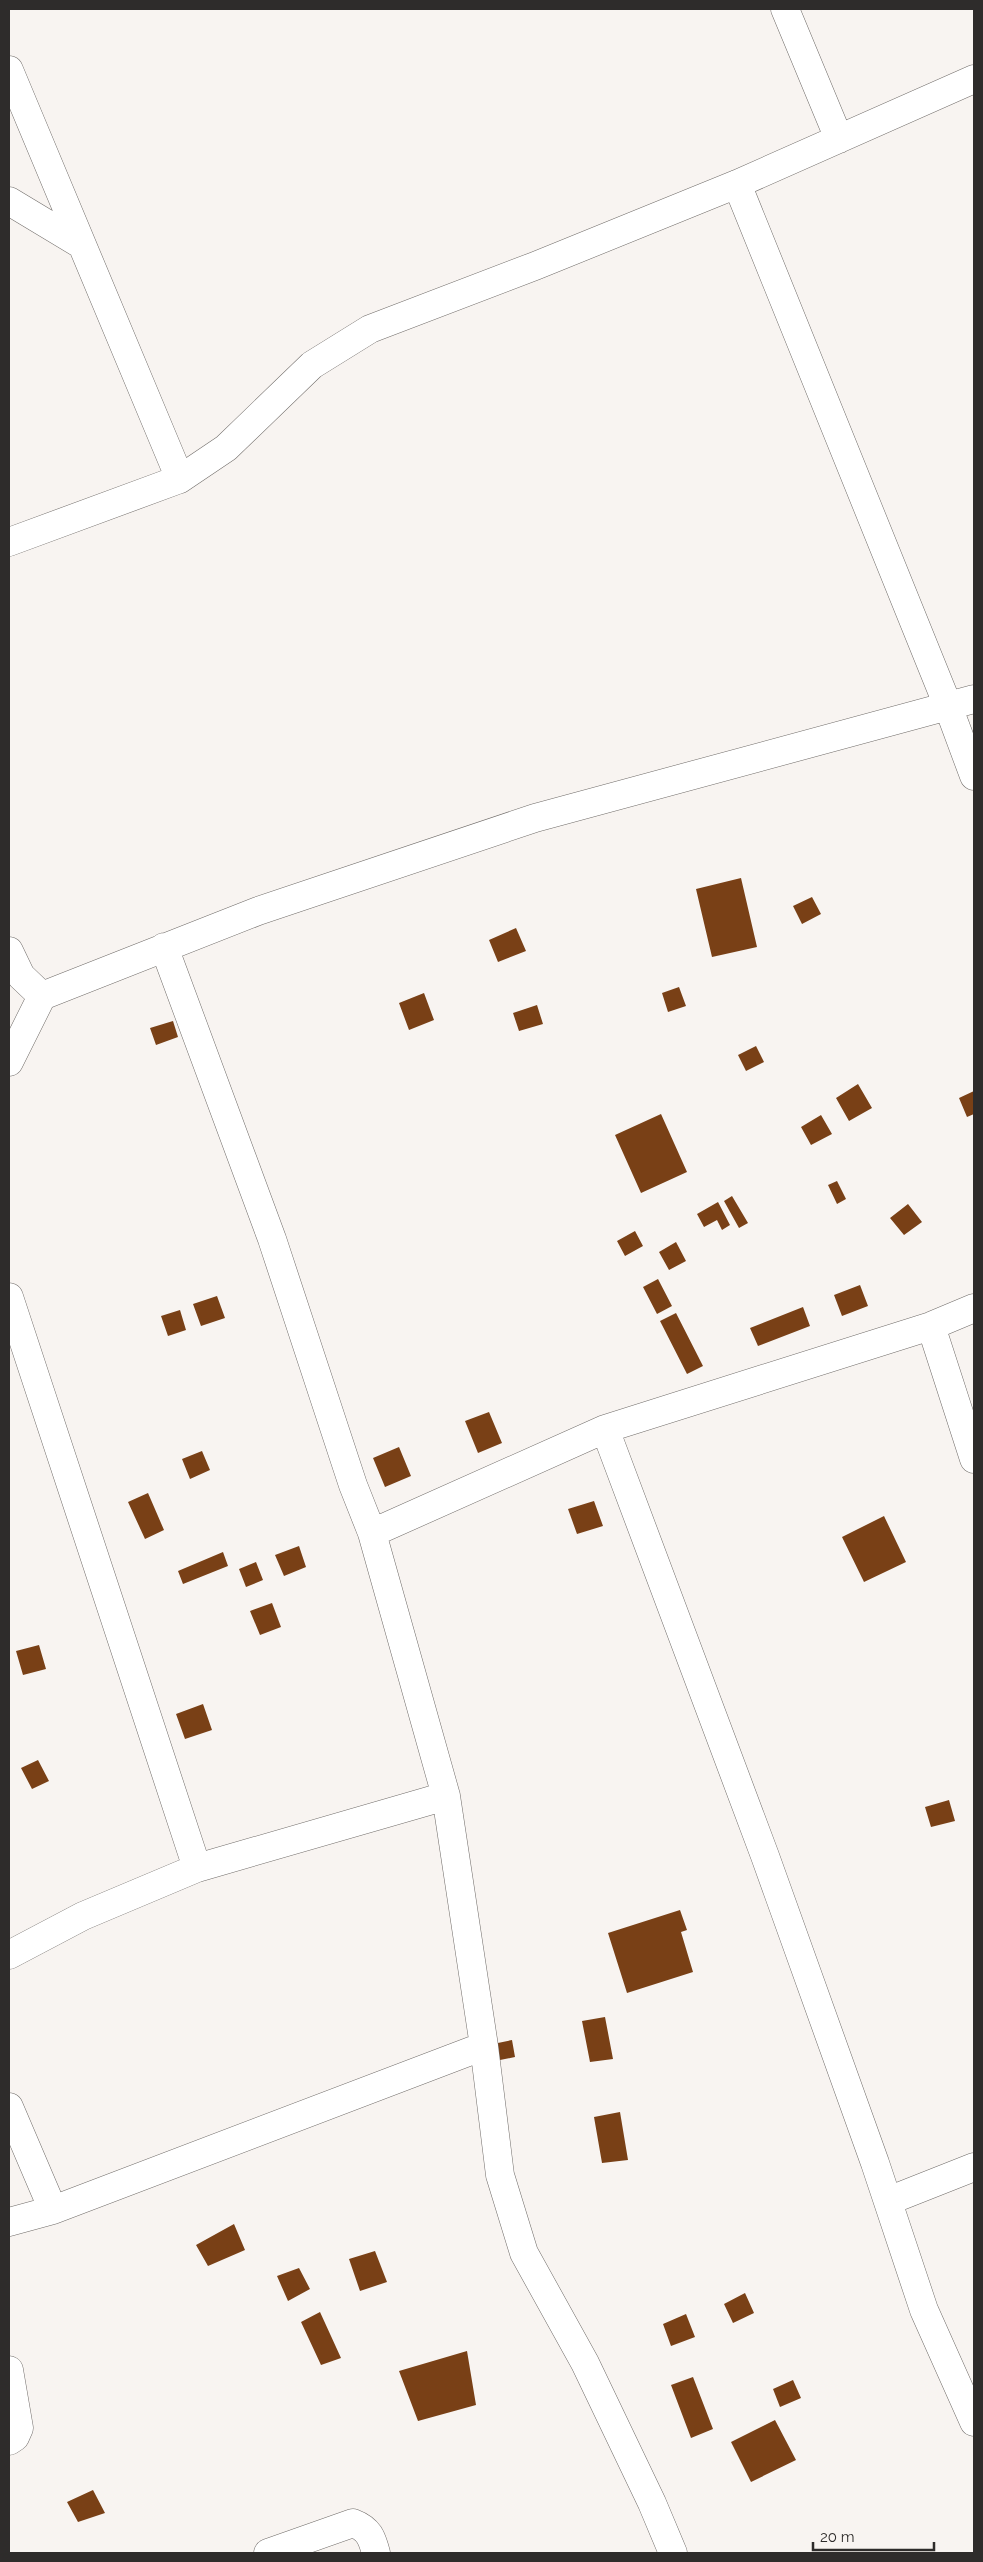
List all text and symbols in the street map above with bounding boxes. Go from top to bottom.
scale bar [813,2520,934,2552]
text: 20 m [820,2528,855,2546]

